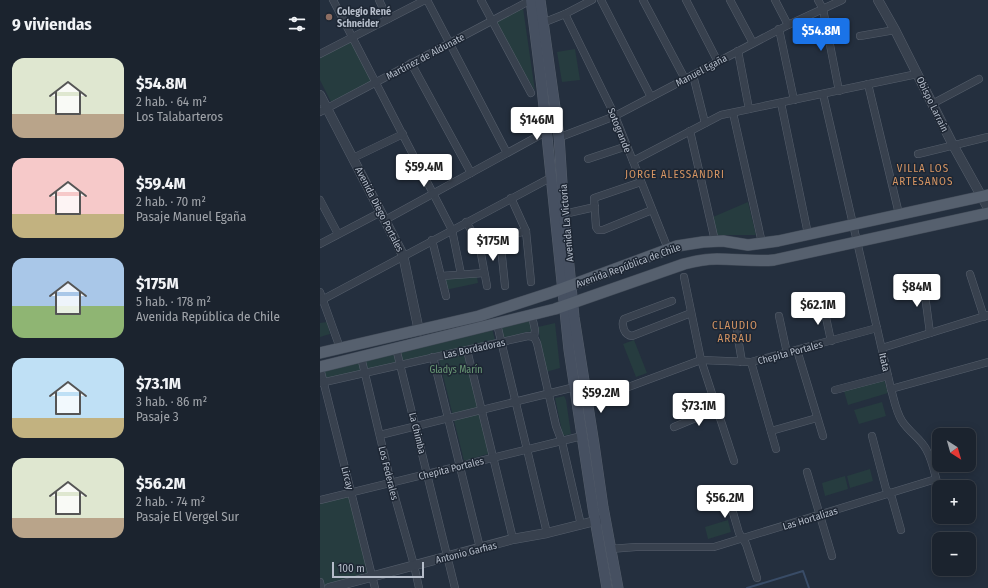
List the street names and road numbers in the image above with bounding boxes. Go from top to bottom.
street label: Martínez de Aldunate [384,30,467,83]
street label: Manuel Egaña [674,52,729,89]
street label: Obispo Larraín [914,74,952,134]
street label: Sotogrande [605,106,633,154]
street label: Avenida Diego Portales [352,165,406,254]
street label: Avenida La Victoria [558,184,576,262]
street label: Avenida República de Chile [574,240,682,291]
street label: Las Bordadoras [442,337,506,361]
street label: Chepita Portales [756,339,824,367]
street label: Itata [876,352,892,373]
street label: La Chimba [406,411,428,455]
street label: Los Federales [376,445,401,501]
street label: Chepita Portales [417,455,485,483]
street label: Lircay [338,465,356,492]
street label: Las Hortalizas [781,505,839,533]
street label: Antonio Garfias [434,540,498,566]

